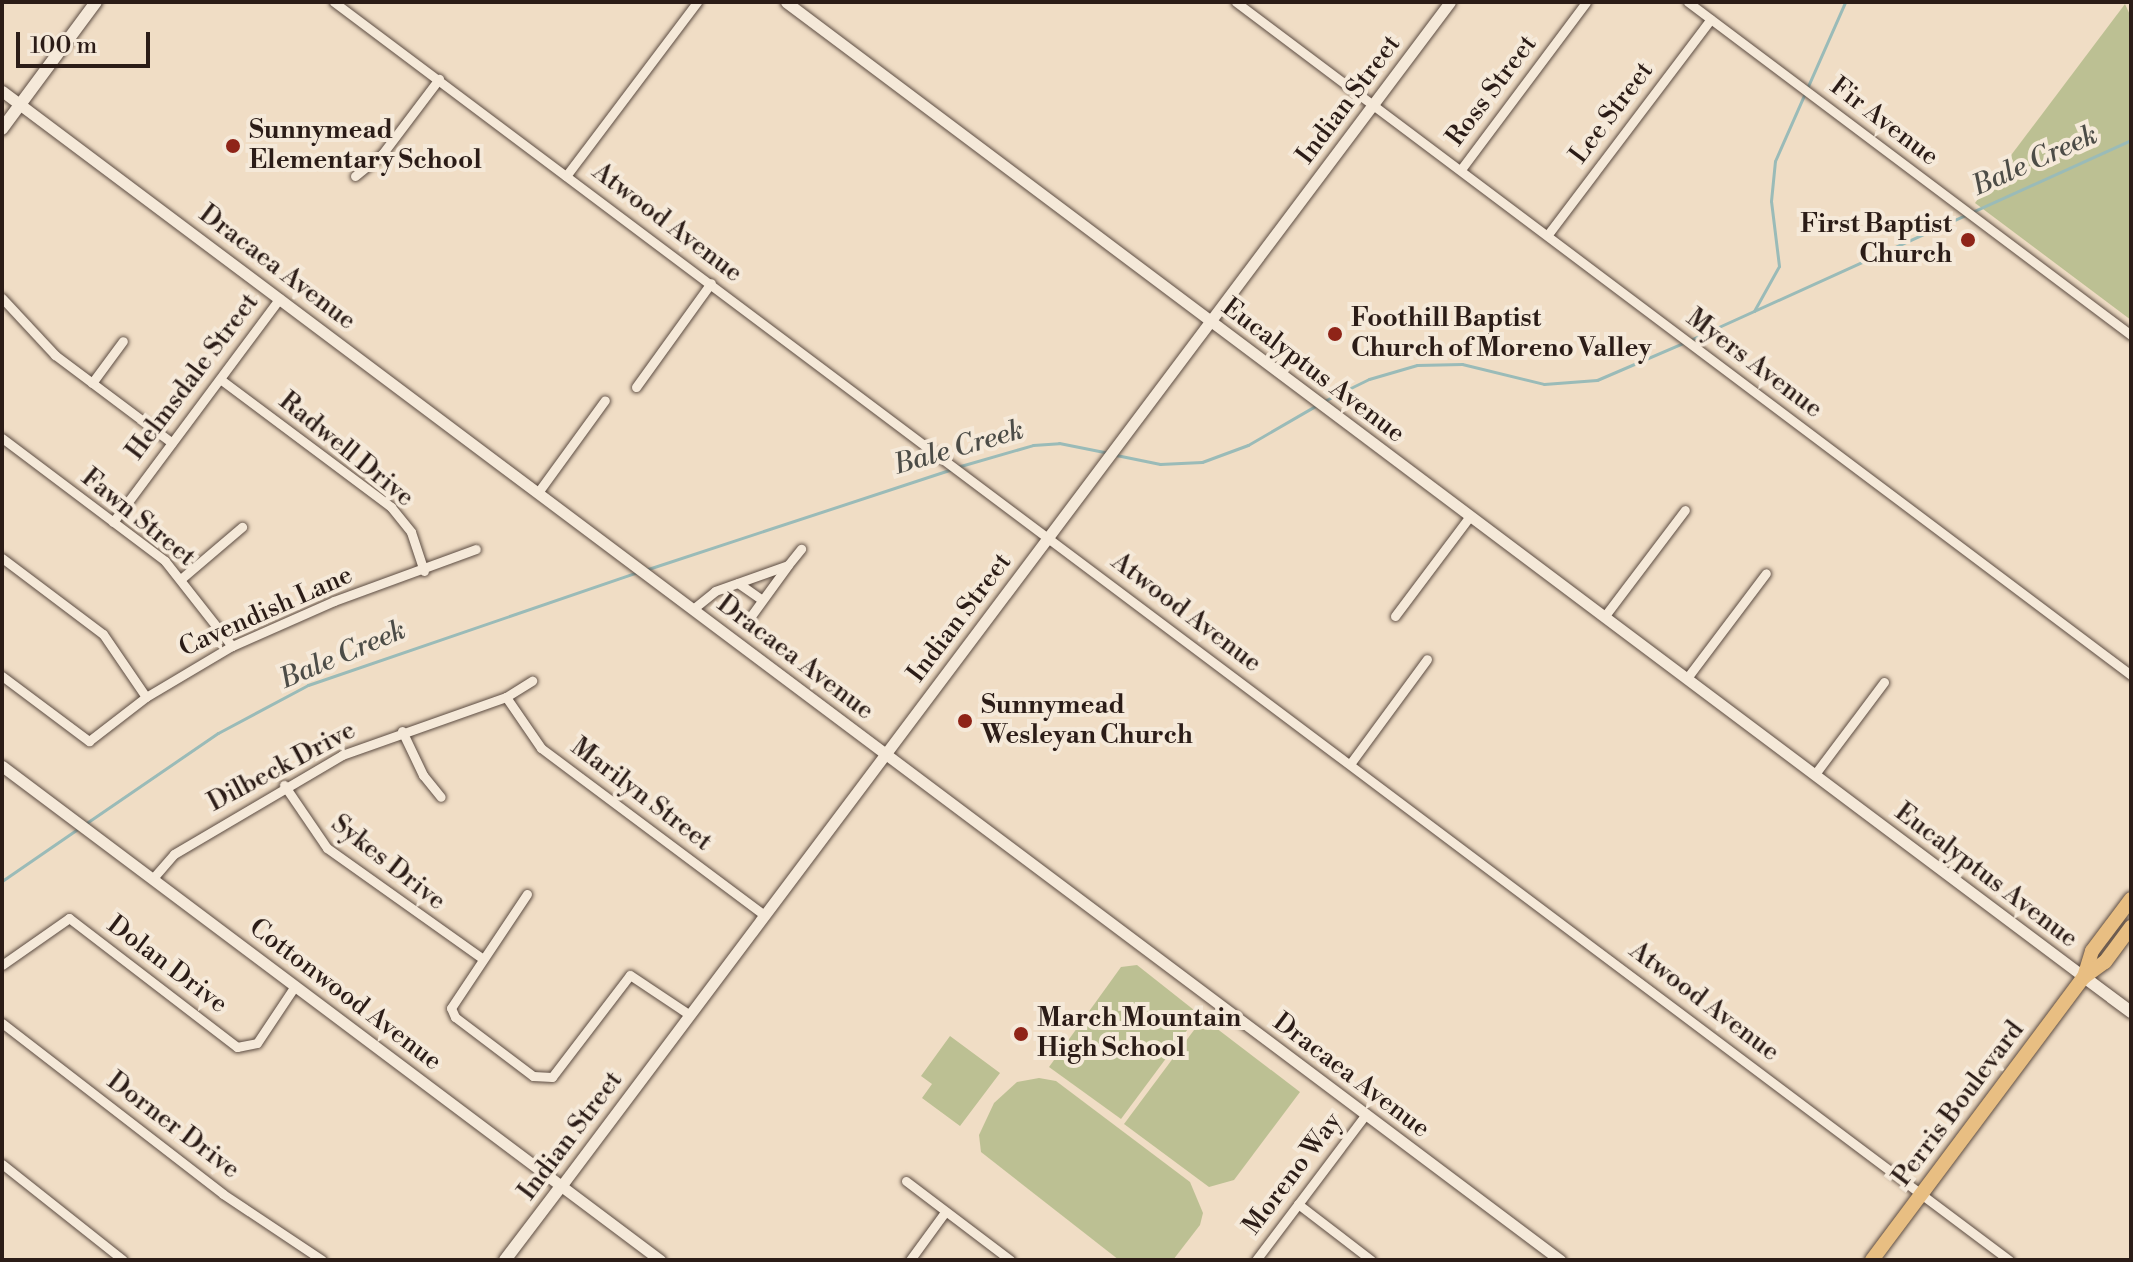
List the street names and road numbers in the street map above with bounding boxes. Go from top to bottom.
street label: Indian Street [1290,29,1408,171]
street label: Ross Street [1440,29,1544,153]
street label: Lee Street [1564,56,1660,170]
street label: Fir Avenue [1824,71,1944,173]
street label: Atwood Avenue [586,156,748,290]
street label: Dracaea Avenue [192,199,362,337]
street label: Helmsdale Street [120,288,266,466]
street label: Eucalyptus Avenue [1215,292,1411,450]
street label: Myers Avenue [1680,303,1828,425]
street label: Radwell Drive [272,386,420,514]
street label: Fawn Street [75,463,201,573]
street label: Atwood Avenue [1105,546,1267,680]
street label: Indian Street [901,547,1019,689]
street label: Cavendish Lane [174,560,358,664]
street label: Dracaea Avenue [710,589,880,727]
street label: Dilbeck Drive [203,715,361,819]
street label: Marilyn Street [564,732,718,858]
street label: Eucalyptus Avenue [1888,797,2084,955]
street label: Sykes Drive [325,809,451,917]
street label: Dolan Drive [101,910,233,1020]
street label: Cottonwood Avenue [243,912,447,1078]
street label: Atwood Avenue [1623,935,1785,1069]
street label: Dracaea Avenue [1266,1007,1436,1145]
street label: Perris Boulevard [1887,1015,2031,1193]
street label: Indian Street [512,1065,630,1207]
street label: Dorner Drive [101,1066,245,1186]
street label: Moreno Way [1237,1107,1349,1241]

